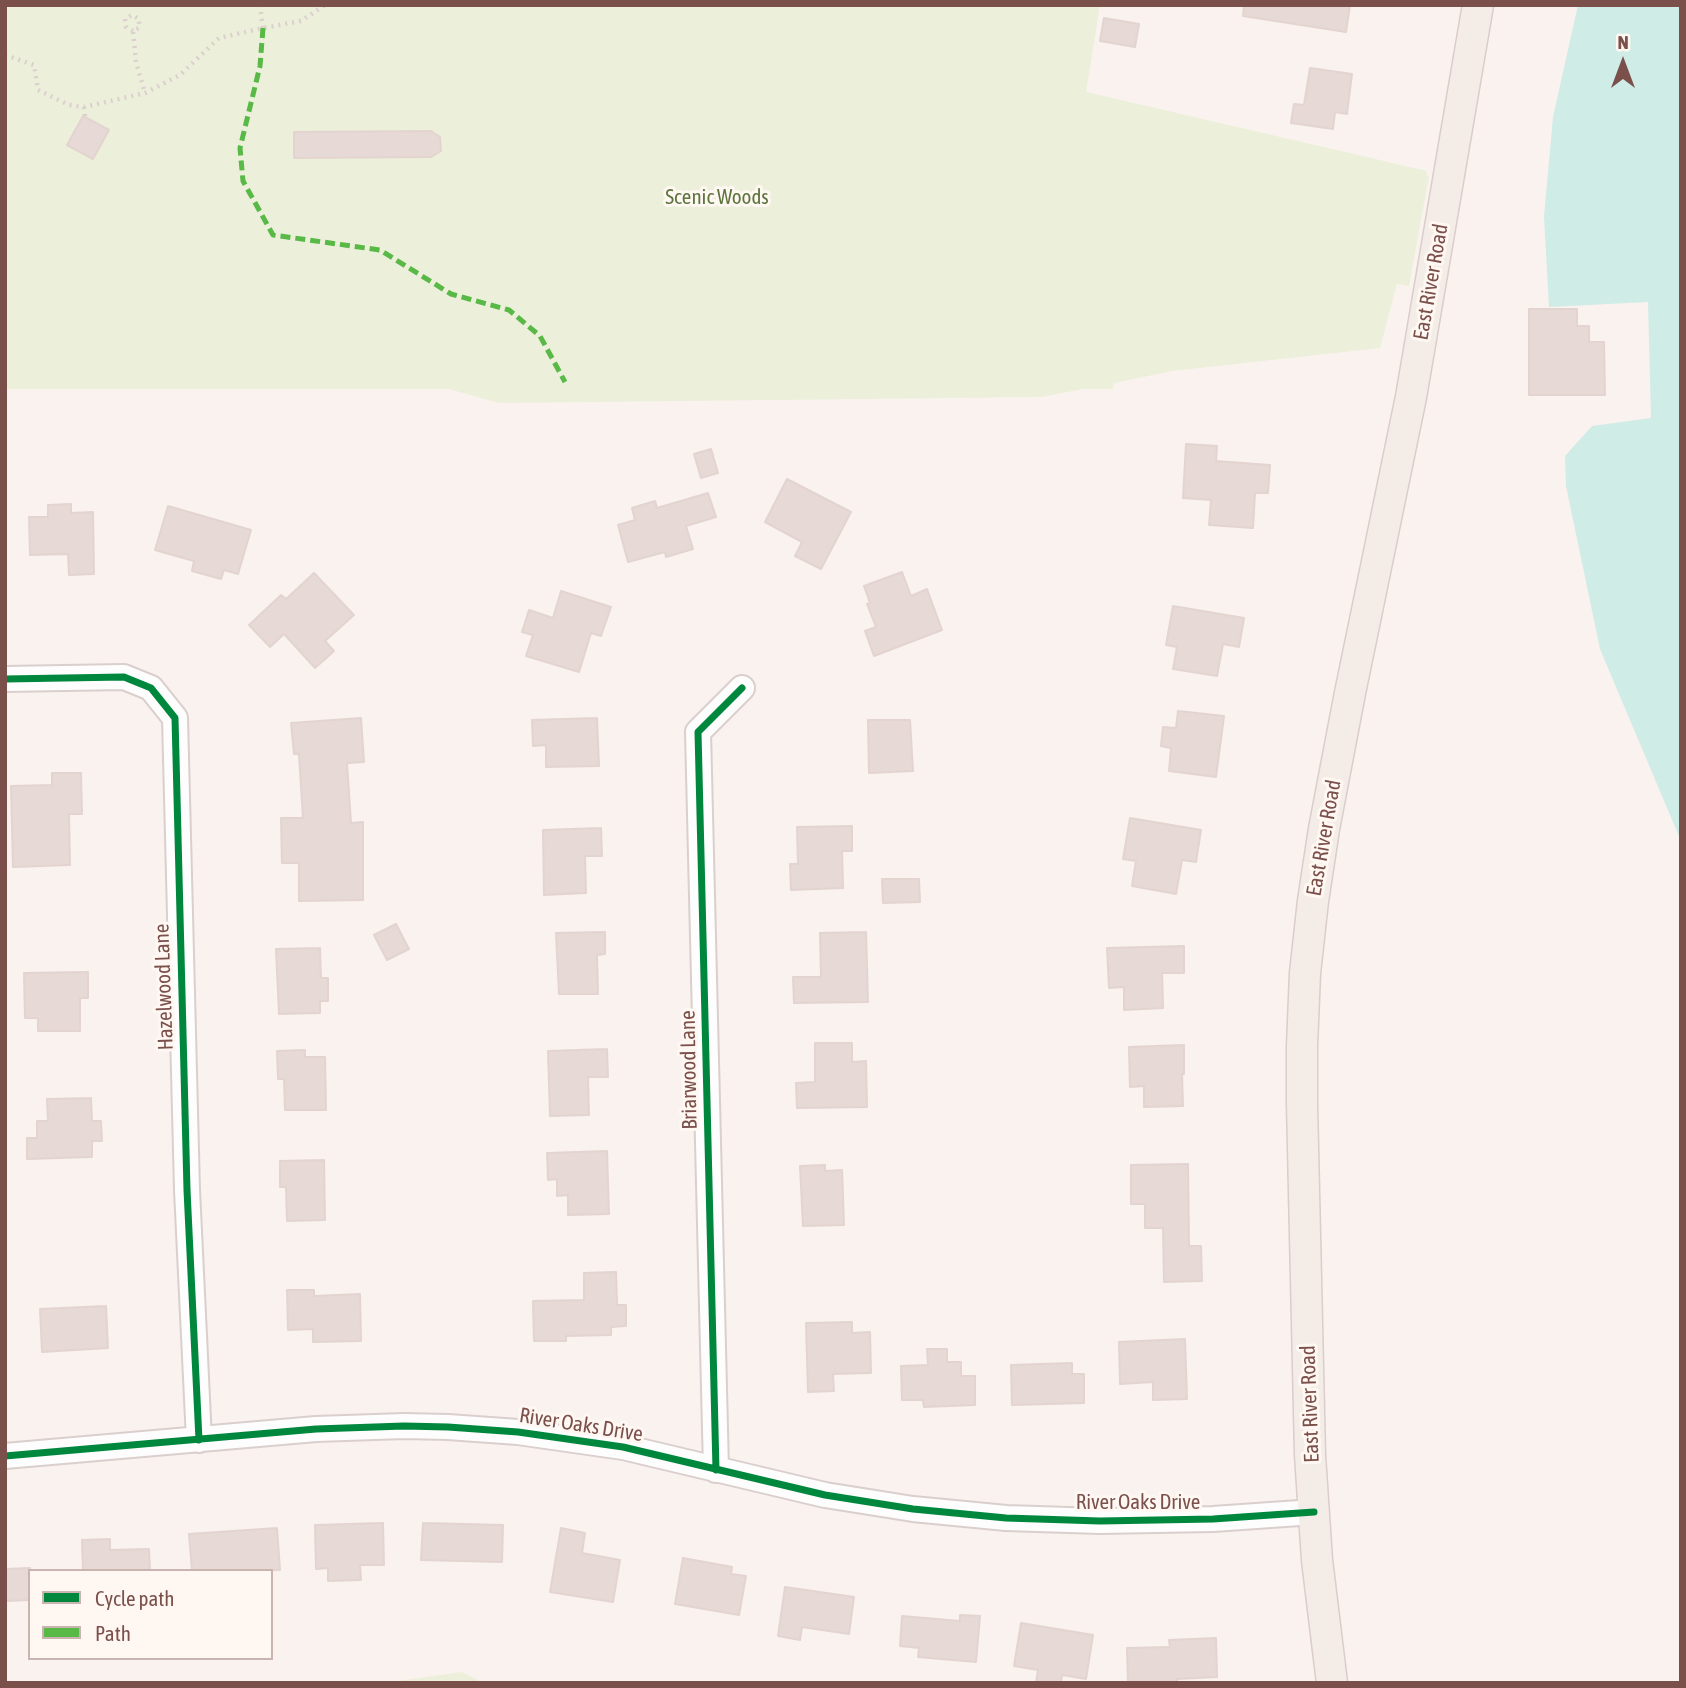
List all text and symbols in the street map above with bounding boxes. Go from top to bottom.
north arrow [1588,28,1658,98]
text: N [1617,31,1629,53]
park label: Scenic Woods [665,184,769,210]
street label: East River Road [1408,222,1454,342]
street label: East River Road [1301,778,1347,898]
street label: Hazelwood Lane [149,923,179,1051]
street label: Briarwood Lane [675,1010,703,1130]
street label: East River Road [1295,1345,1325,1463]
street label: River Oaks Drive [517,1403,645,1447]
street label: River Oaks Drive [1076,1489,1200,1515]
legend [28,1569,273,1660]
text: Cycle path [95,1586,174,1610]
text: Path [95,1621,131,1645]

